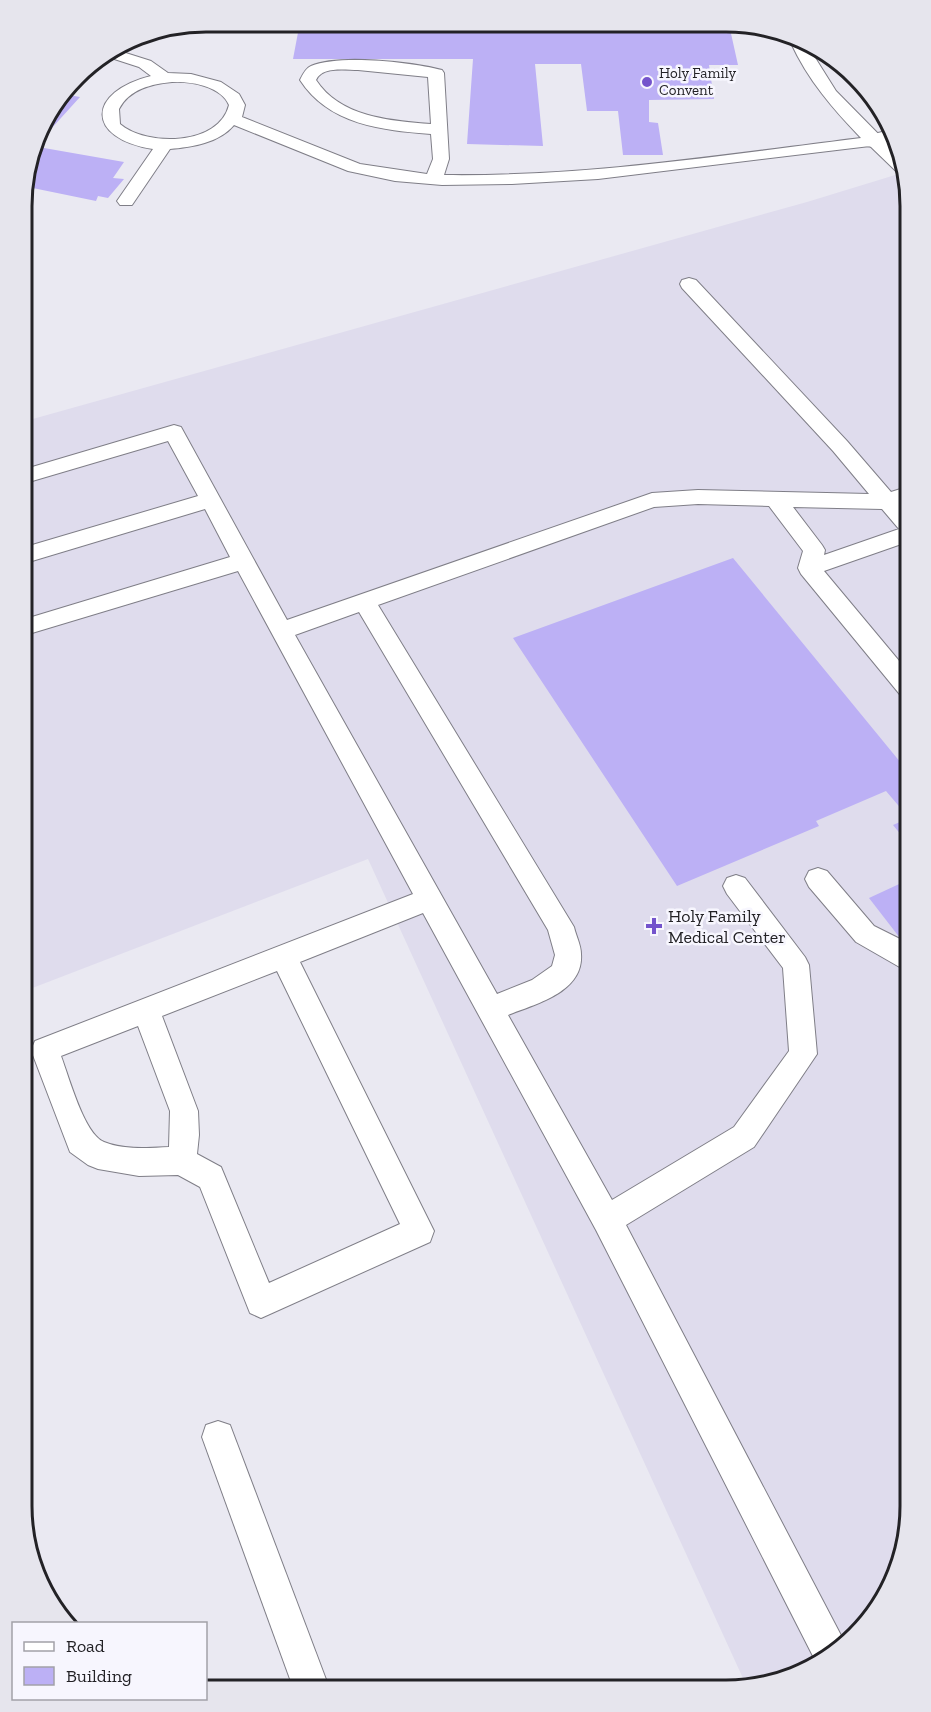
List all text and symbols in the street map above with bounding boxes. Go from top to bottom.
place label: Holy Family Convent [659,64,737,99]
marker: Holy Family Convent [640,75,654,89]
place label: Holy Family Medical Center [668,905,786,948]
marker: Holy Family Medical Center [645,917,663,935]
legend [12,1622,207,1700]
text: Road [66,1635,105,1657]
text: Building [66,1665,132,1687]

